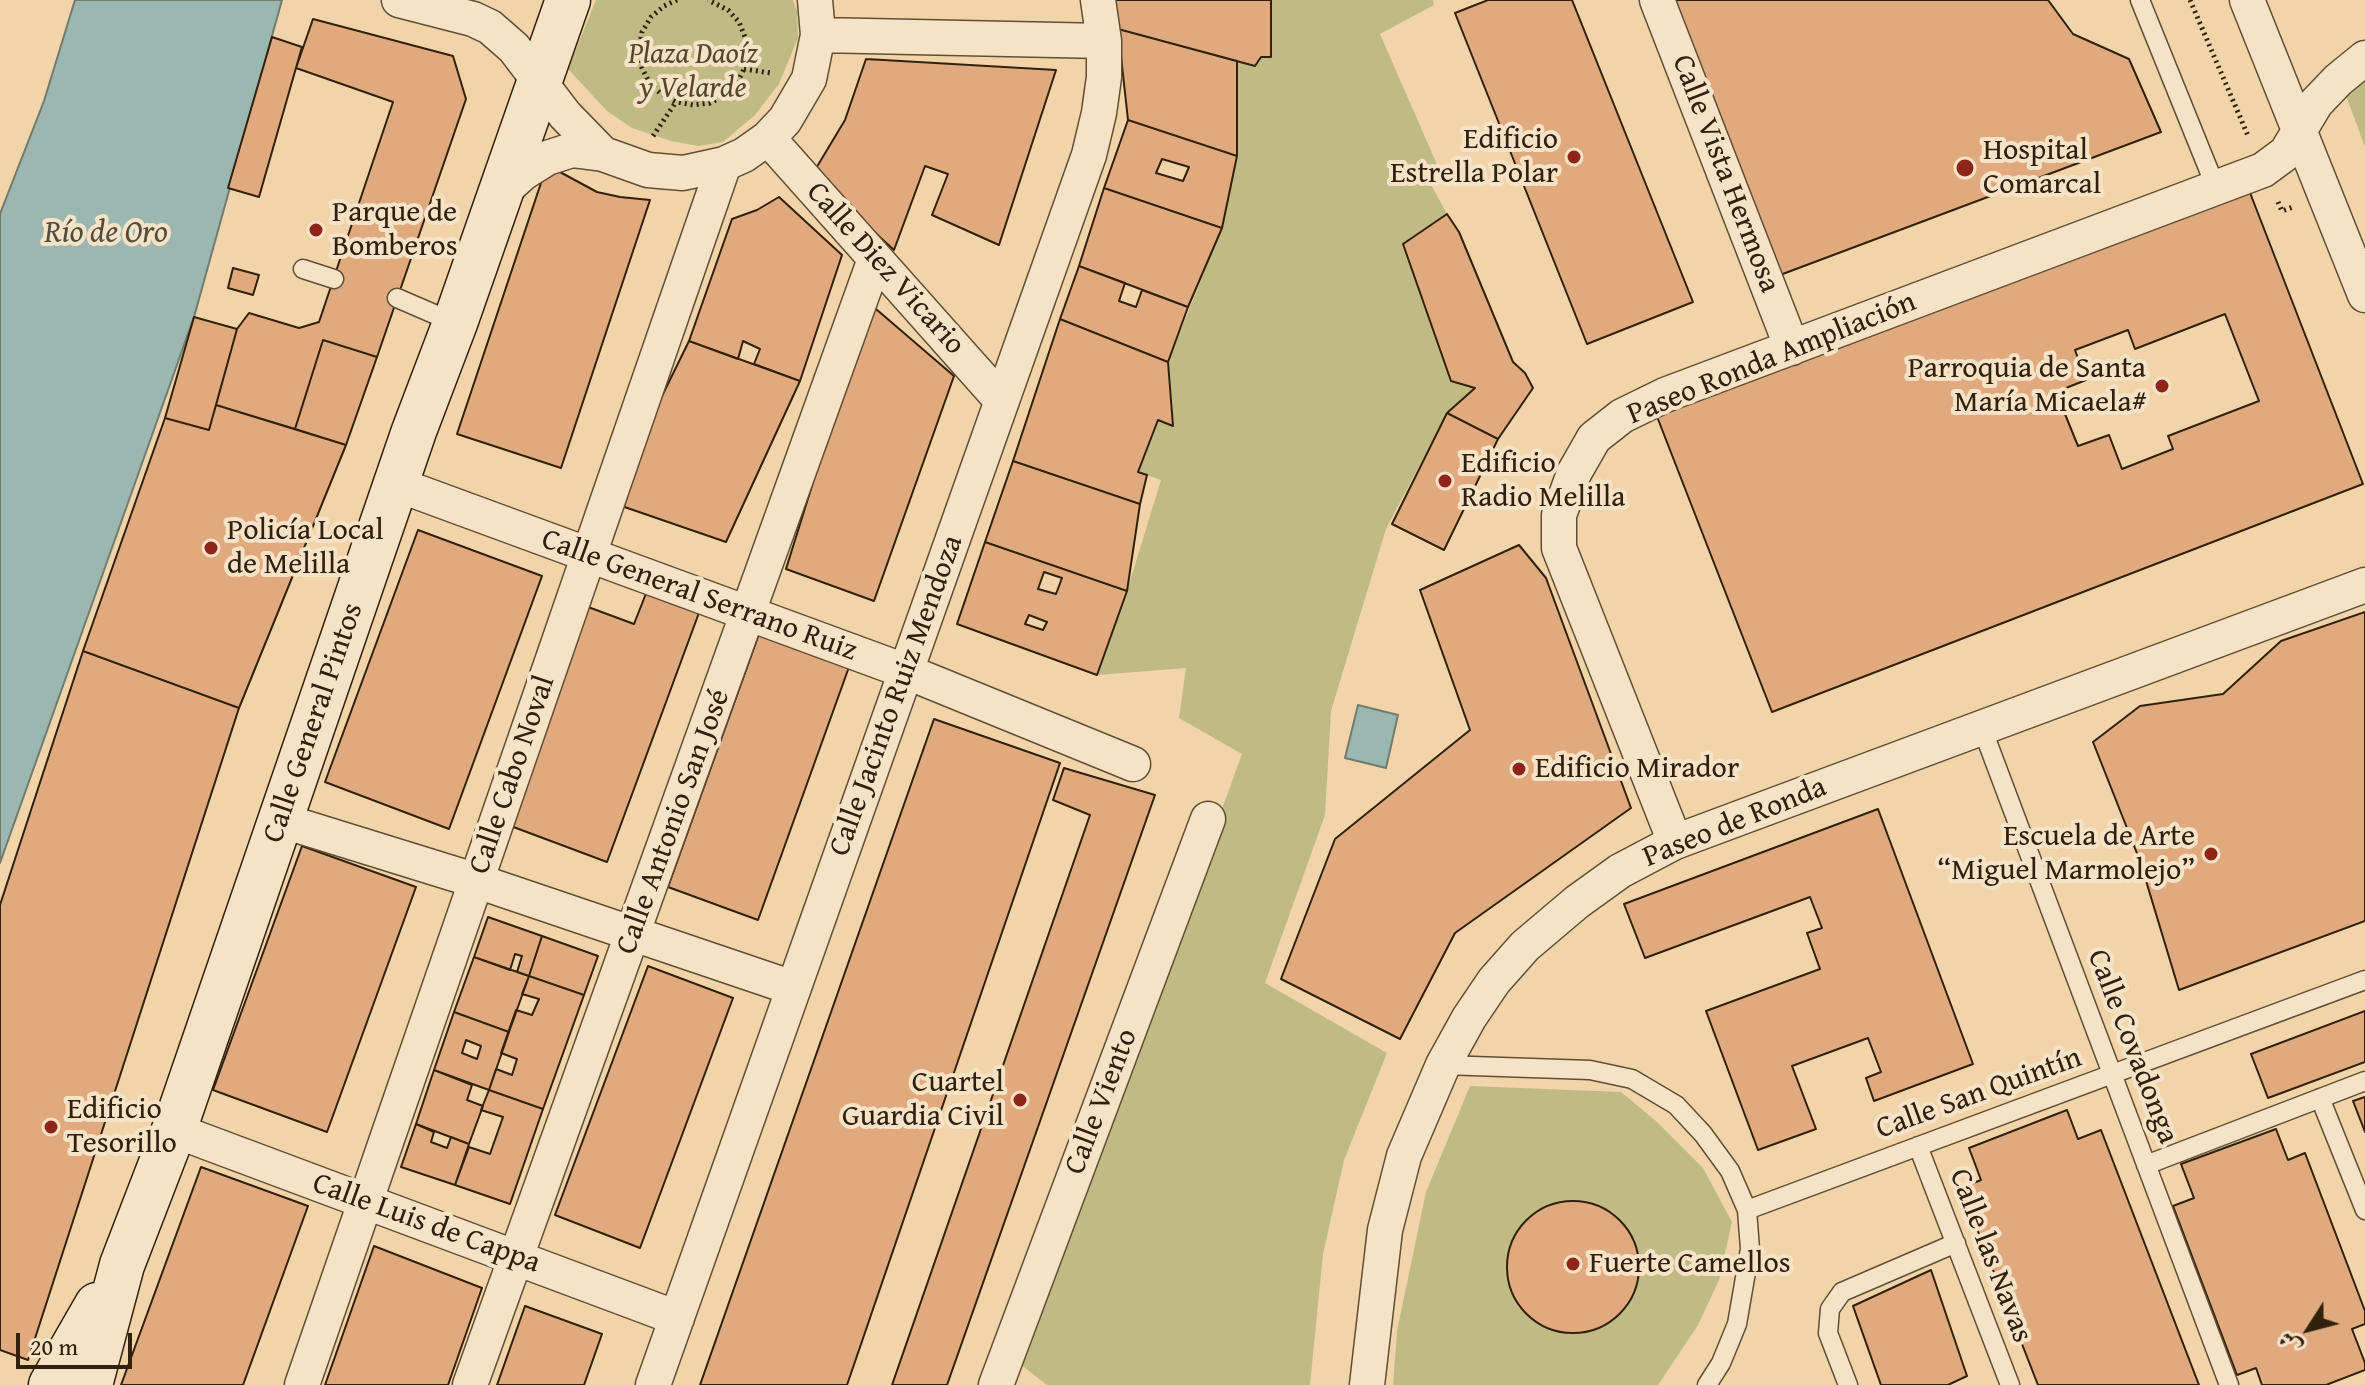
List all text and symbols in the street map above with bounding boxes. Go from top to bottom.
park label: Plaza Daoíz y Velarde [628,37,758,108]
street label: Calle Vista Hermosa [1663,50,1787,298]
place label: Edificio Estrella Polar [1390,122,1558,192]
place label: Hospital Comarcal [1983,133,2101,204]
marker: Edificio Estrella Polar [1565,148,1583,166]
marker: Hospital Comarcal [1954,157,1976,179]
street label: Calle Diez Vicario [798,175,972,363]
place label: Parque de Bomberos [332,195,458,266]
water label: Río de Oro [44,215,168,253]
marker: Parque de Bomberos [307,221,325,239]
street label: Paseo Ronda Ampliación [1622,285,1922,433]
place label: Parroquia de Santa María Micaela# [1908,351,2146,422]
marker: Parroquia de Santa María Micaela# [2153,377,2171,395]
place label: Edificio Radio Melilla [1461,446,1625,516]
marker: Edificio Radio Melilla [1436,472,1454,490]
place label: Policía Local de Melilla [227,513,384,584]
street label: Calle General Serrano Ruiz [536,522,862,670]
street label: Calle Jacinto Ruiz Mendoza [822,531,972,861]
marker: Policía Local de Melilla [202,539,220,557]
street label: Calle General Pintos [256,598,372,848]
street label: Calle Cabo Noval [462,671,564,879]
street label: Calle Antonio San José [609,685,739,959]
place label: Edificio Mirador [1535,751,1739,787]
marker: Edificio Mirador [1510,760,1528,778]
street label: Paseo de Ronda [1638,770,1832,876]
place label: Escuela de Arte “Miguel Marmolejo” [1938,819,2195,890]
marker: Escuela de Arte “Miguel Marmolejo” [2202,845,2220,863]
street label: Calle Covadonga [2078,945,2186,1149]
street label: Calle Viento [1058,1024,1146,1180]
street label: Calle San Quintín [1871,1040,2087,1148]
place label: Cuartel Guardia Civil [842,1065,1004,1136]
marker: Cuartel Guardia Civil [1011,1091,1029,1109]
place label: Edificio Tesorillo [67,1092,177,1162]
marker: Edificio Tesorillo [42,1118,60,1136]
street label: Calle las Navas [1940,1164,2040,1348]
street label: Calle Luis de Cappa [307,1166,545,1282]
place label: Fuerte Camellos [1589,1246,1791,1282]
marker: Fuerte Camellos [1564,1255,1582,1273]
north arrow [2269,1289,2349,1369]
scale bar [20,1317,136,1367]
text: ش [2270,1325,2309,1361]
text: 20 m [30,1329,78,1364]

